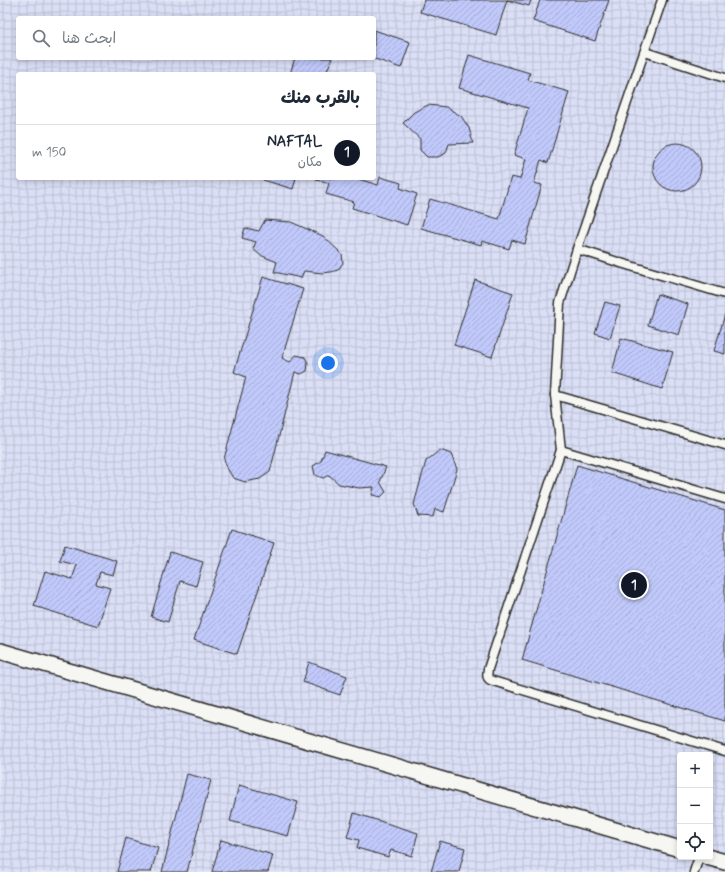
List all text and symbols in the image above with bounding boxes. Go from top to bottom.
search box [16,16,376,60]
icon: search [30,27,52,49]
text: ابحث هنا [62,29,116,49]
text: بالقرب منك [281,87,360,109]
text: NAFTAL [267,132,322,152]
text: 150 m [32,144,66,161]
text: 1 [344,144,350,161]
text: مكان [298,154,322,171]
your location [318,353,338,373]
pin: 1 [621,570,647,600]
map controls [677,752,713,860]
button: + [677,752,713,788]
button: − [677,788,713,824]
button: locate [677,824,713,860]

